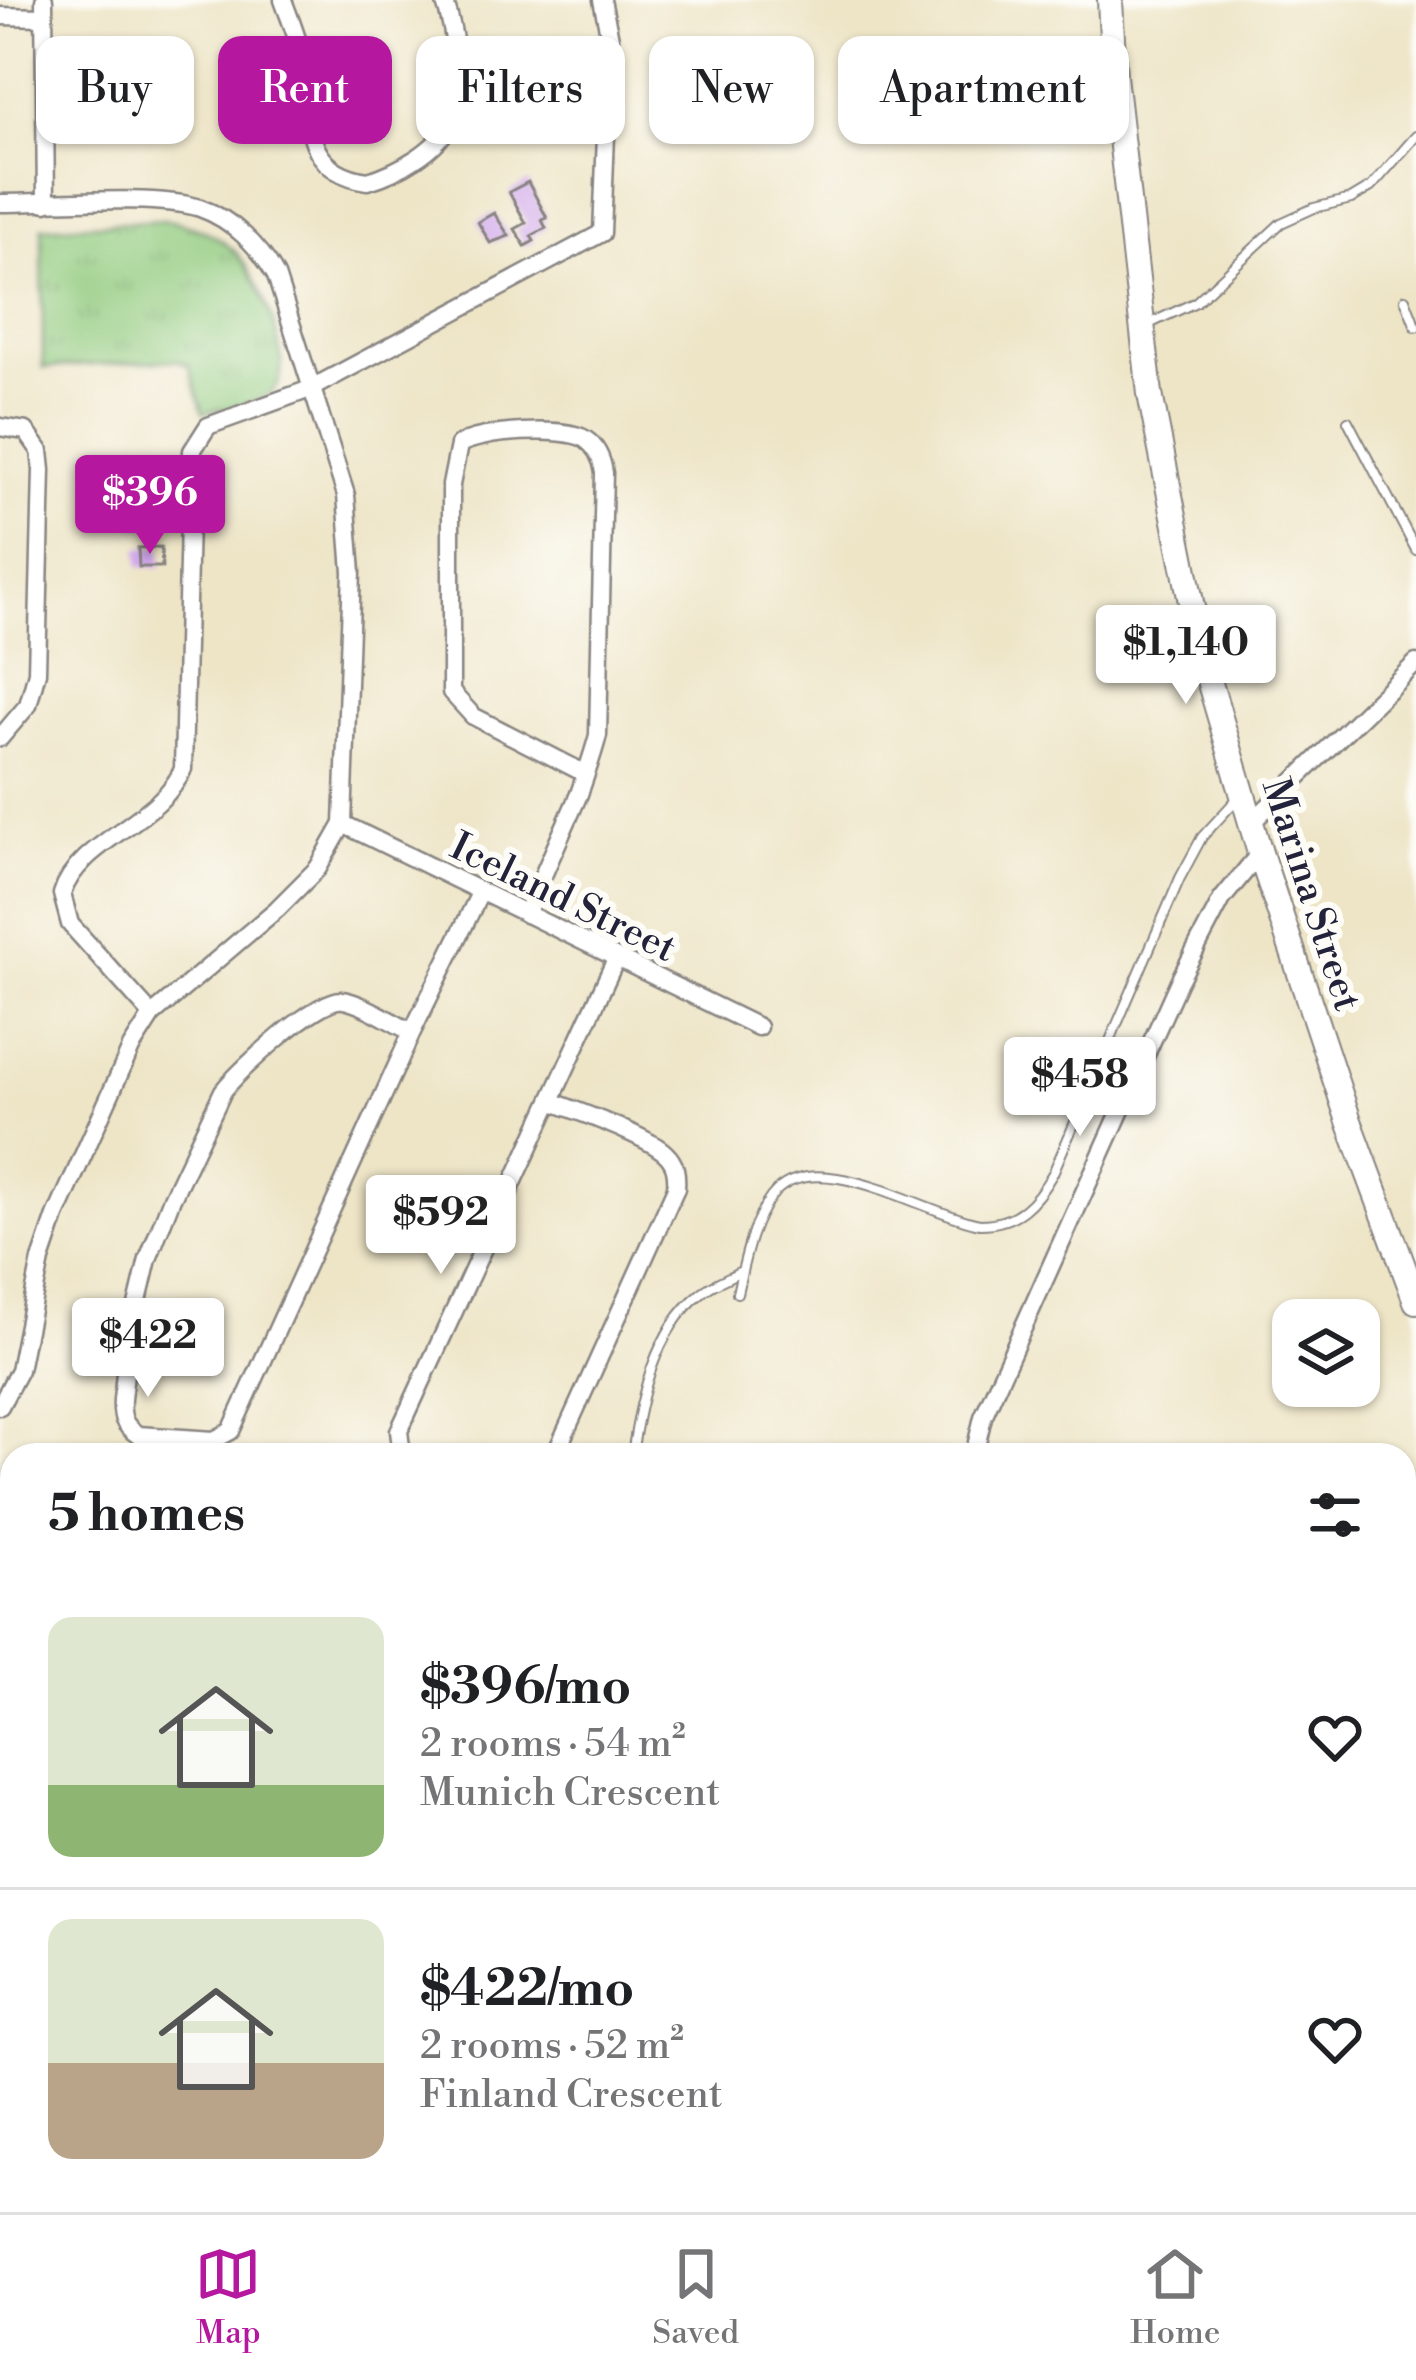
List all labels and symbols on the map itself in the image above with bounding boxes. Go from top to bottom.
pin: $396 [79,455,221,557]
pin: $1,140 [1088,605,1284,707]
street label: Marina Street [1250,772,1371,1017]
street label: Iceland Street [442,823,684,974]
pin: $458 [1009,1037,1151,1139]
pin: $592 [370,1175,512,1277]
pin: $422 [77,1298,219,1400]

